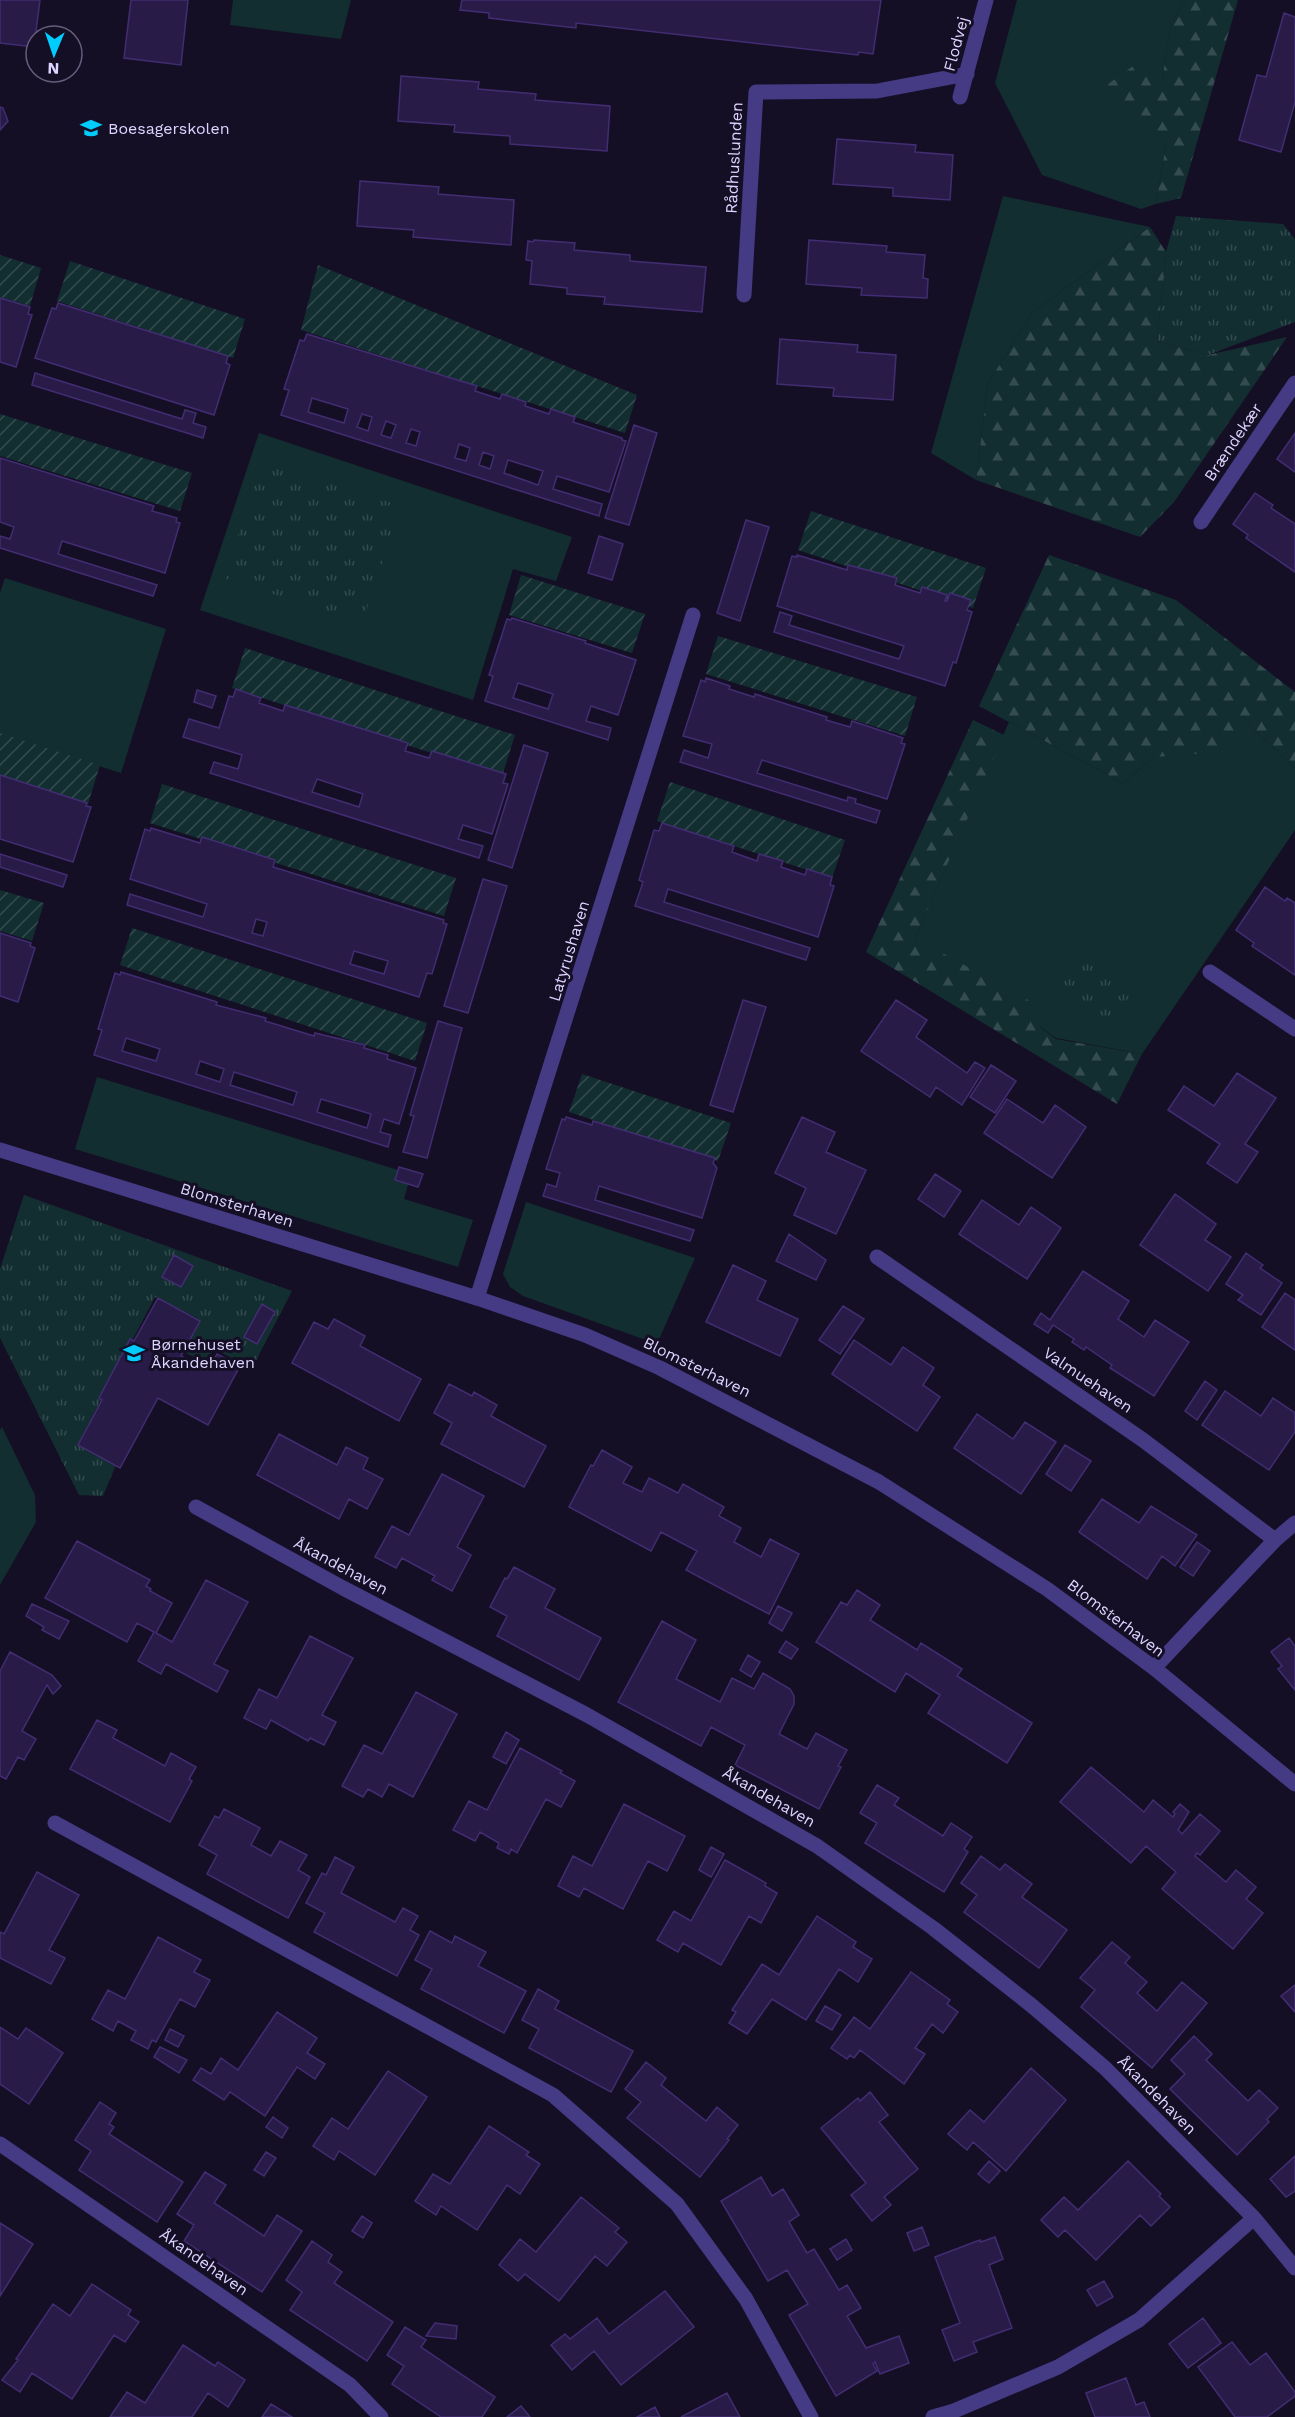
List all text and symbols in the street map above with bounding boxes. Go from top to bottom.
street label: Flodvej [940,14,972,74]
north arrow [24,24,84,84]
text: N [47,59,60,78]
street label: Rådhuslunden [722,102,746,214]
school or university icon: Boesagerskolen [79,116,103,140]
place label: Boesagerskolen [108,119,230,138]
street label: Brændekær [1200,399,1266,485]
street label: Latyrushaven [545,898,593,1004]
street label: Blomsterhaven [178,1179,296,1231]
street label: Blomsterhaven [640,1333,754,1401]
place label: Børnehuset Åkandehaven [151,1335,255,1372]
school or university icon: Børnehuset Åkandehaven [122,1341,146,1365]
street label: Valmuehaven [1040,1343,1136,1417]
street label: Åkandehaven [291,1533,391,1599]
street label: Blomsterhaven [1063,1575,1169,1661]
street label: Åkandehaven [719,1763,819,1831]
street label: Åkandehaven [1114,2052,1200,2138]
street label: Åkandehaven [156,2224,252,2300]

